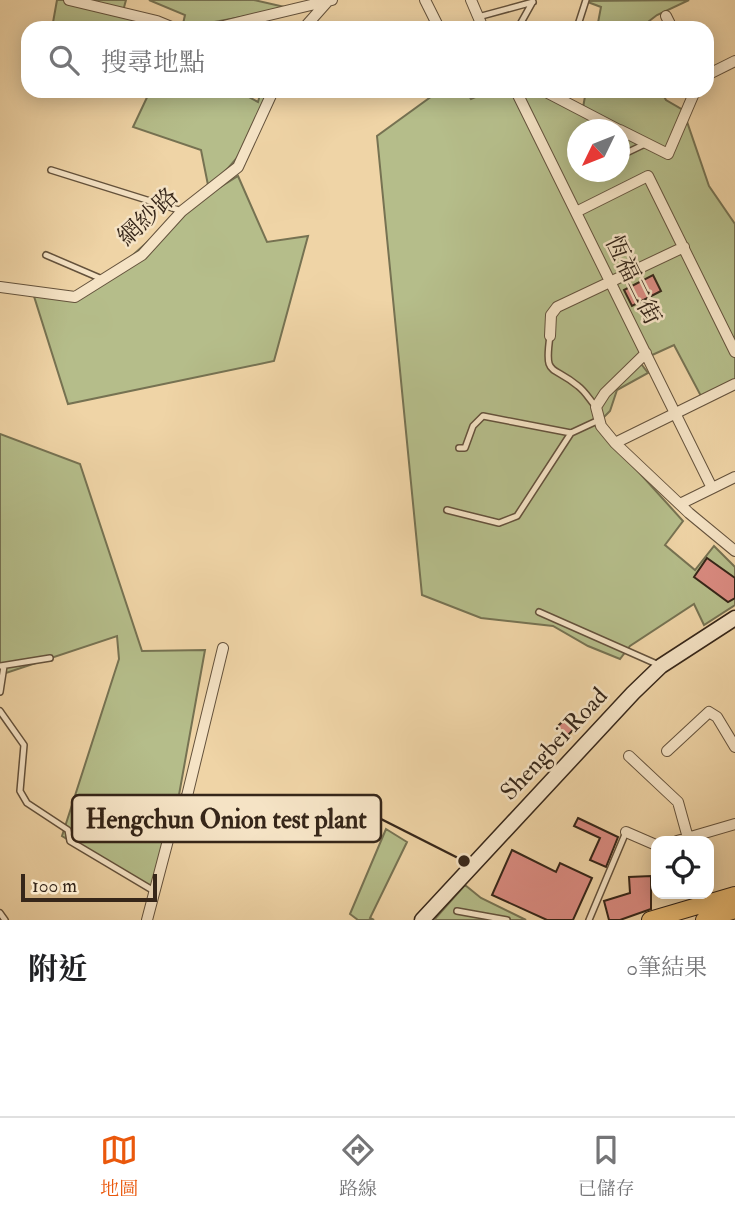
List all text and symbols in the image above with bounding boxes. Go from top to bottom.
search box [21,21,714,98]
icon: search [45,41,83,79]
text: 搜尋地點 [101,47,205,79]
north arrow [567,119,630,182]
street label: 網紗路 [111,181,185,253]
street label: 恆福二街 [598,230,668,330]
street label: Shengbei Road [494,681,614,807]
callout: Hengchun Onion test plant [72,795,381,842]
text: Hengchun Onion test plant [85,804,367,837]
map controls [651,836,714,899]
button: locate [651,836,714,899]
scale bar [21,871,158,903]
text: 100 m [32,874,77,898]
text: 附近 [28,951,88,988]
text: 0筆結果 [626,953,707,982]
tab: 地圖 [100,1131,138,1201]
tab: 路線 [339,1131,377,1201]
tab: 已儲存 [578,1131,635,1201]

